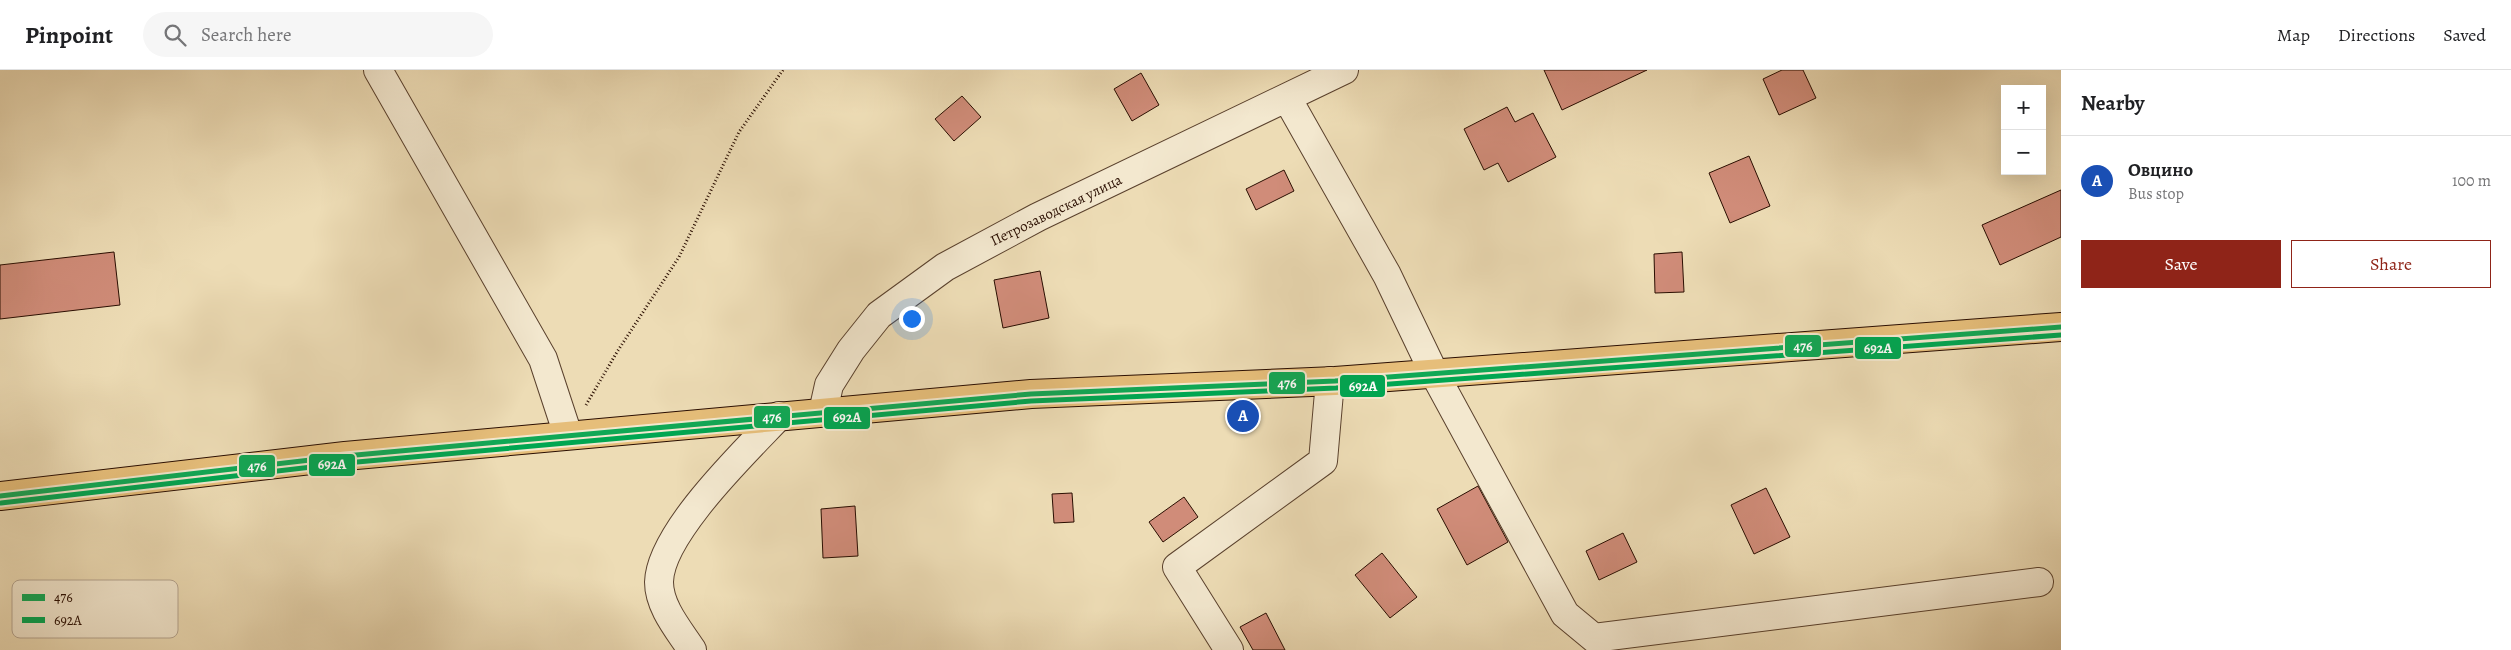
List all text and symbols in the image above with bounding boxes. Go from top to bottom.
search box [143,12,493,57]
text: Pinpoint [25,19,113,51]
icon: search [161,21,189,49]
text: Search here [201,22,291,48]
text: Map [2277,23,2310,47]
text: Directions [2338,23,2415,47]
text: Saved [2443,23,2486,47]
map controls [2001,85,2046,175]
button: + [2001,85,2046,130]
text: Nearby [2081,89,2144,117]
button: − [2001,130,2046,175]
text: Овцино [2128,157,2193,183]
street label: Петрозаводская улица [987,169,1125,251]
text: A [2092,170,2102,192]
text: 100 m [2452,170,2491,192]
text: Bus stop [2128,183,2184,205]
button: Save [2081,240,2281,288]
button: Share [2291,240,2491,288]
your location [899,306,925,332]
line badge: 476 [1784,334,1822,358]
line badge: 692А [1854,336,1902,360]
text: 476 [1793,337,1813,356]
text: 692А [1864,339,1893,358]
line badge: 476 [1268,371,1306,395]
text: 476 [1277,374,1297,393]
line badge: 692А [1339,374,1386,398]
text: 692А [1349,377,1378,396]
pin: A [1227,397,1259,435]
line badge: 476 [753,405,791,429]
line badge: 692А [823,406,871,430]
text: 476 [762,408,782,427]
text: 692А [833,408,862,427]
line badge: 692А [308,453,356,477]
line badge: 476 [238,454,276,478]
text: 692А [318,455,347,474]
text: 476 [247,457,267,476]
legend [12,580,178,638]
text: 476 [54,588,73,607]
text: 692А [54,611,82,630]

